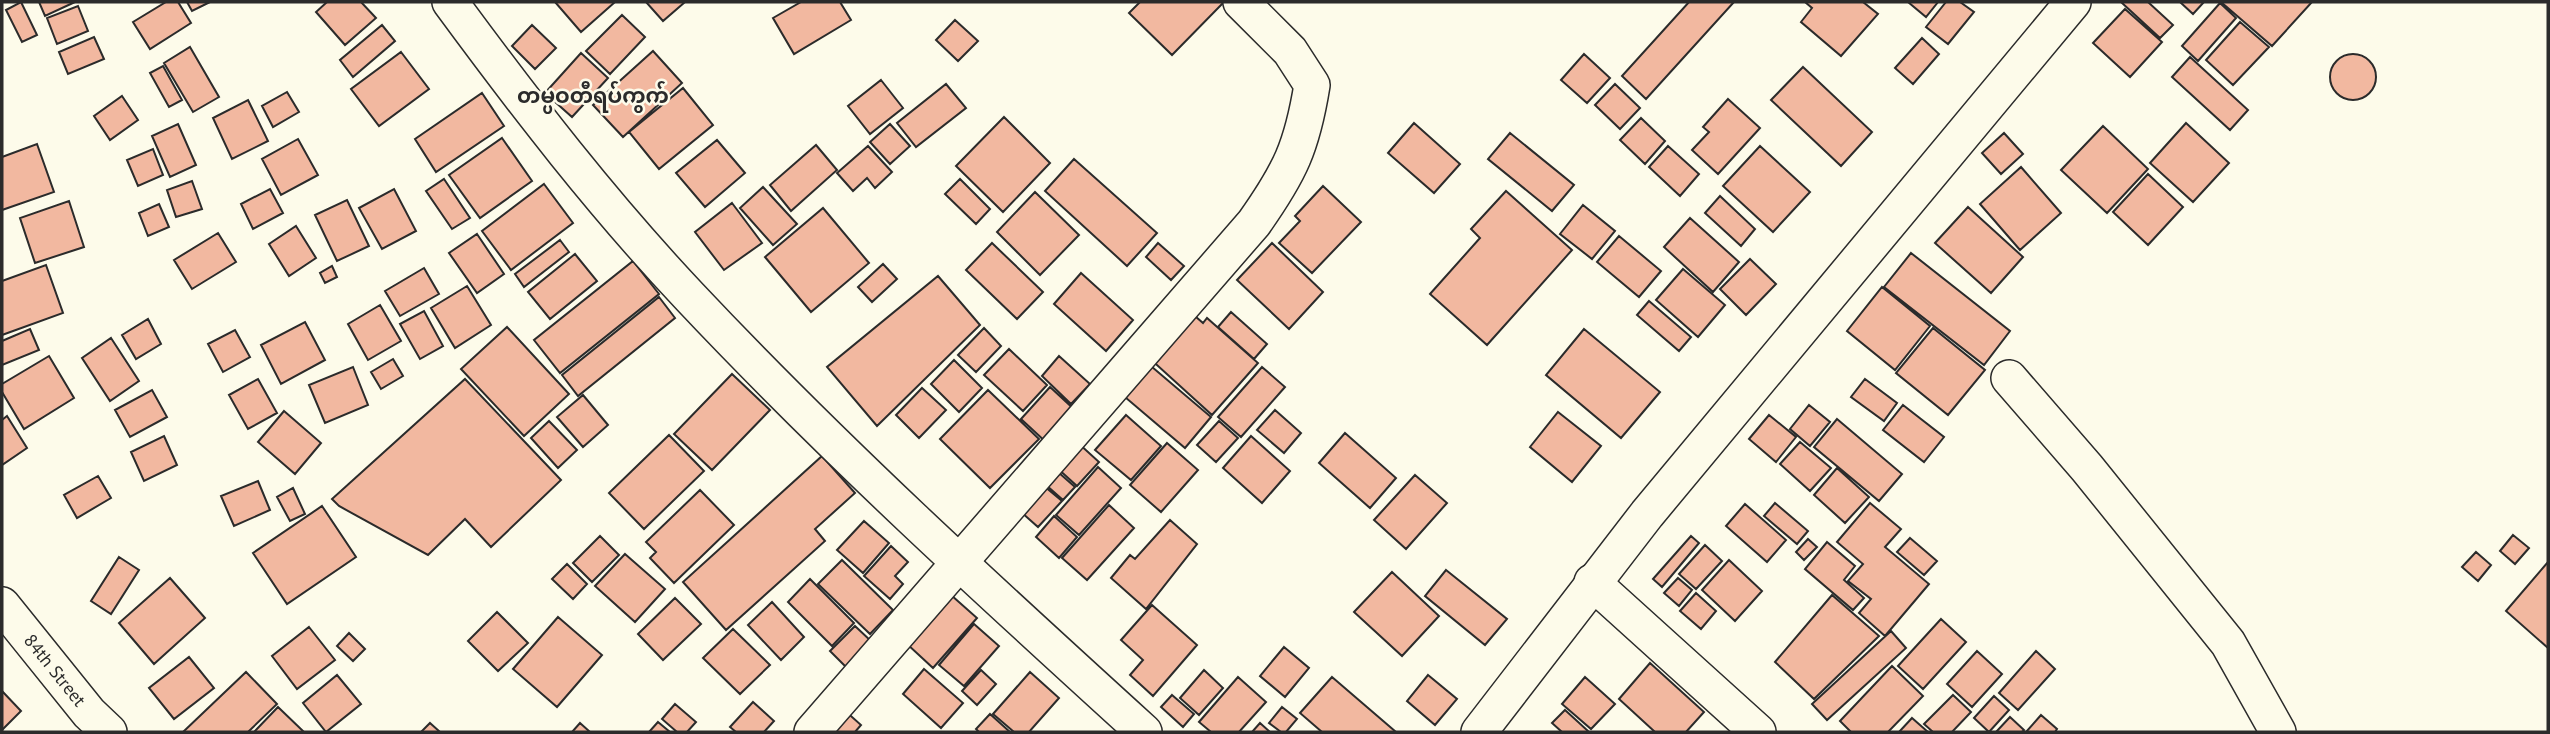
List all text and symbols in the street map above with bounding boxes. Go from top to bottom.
district label: တမ္ပဝတီရပ်ကွက် [517,80,669,114]
street label: 84th Street [19,629,91,711]

